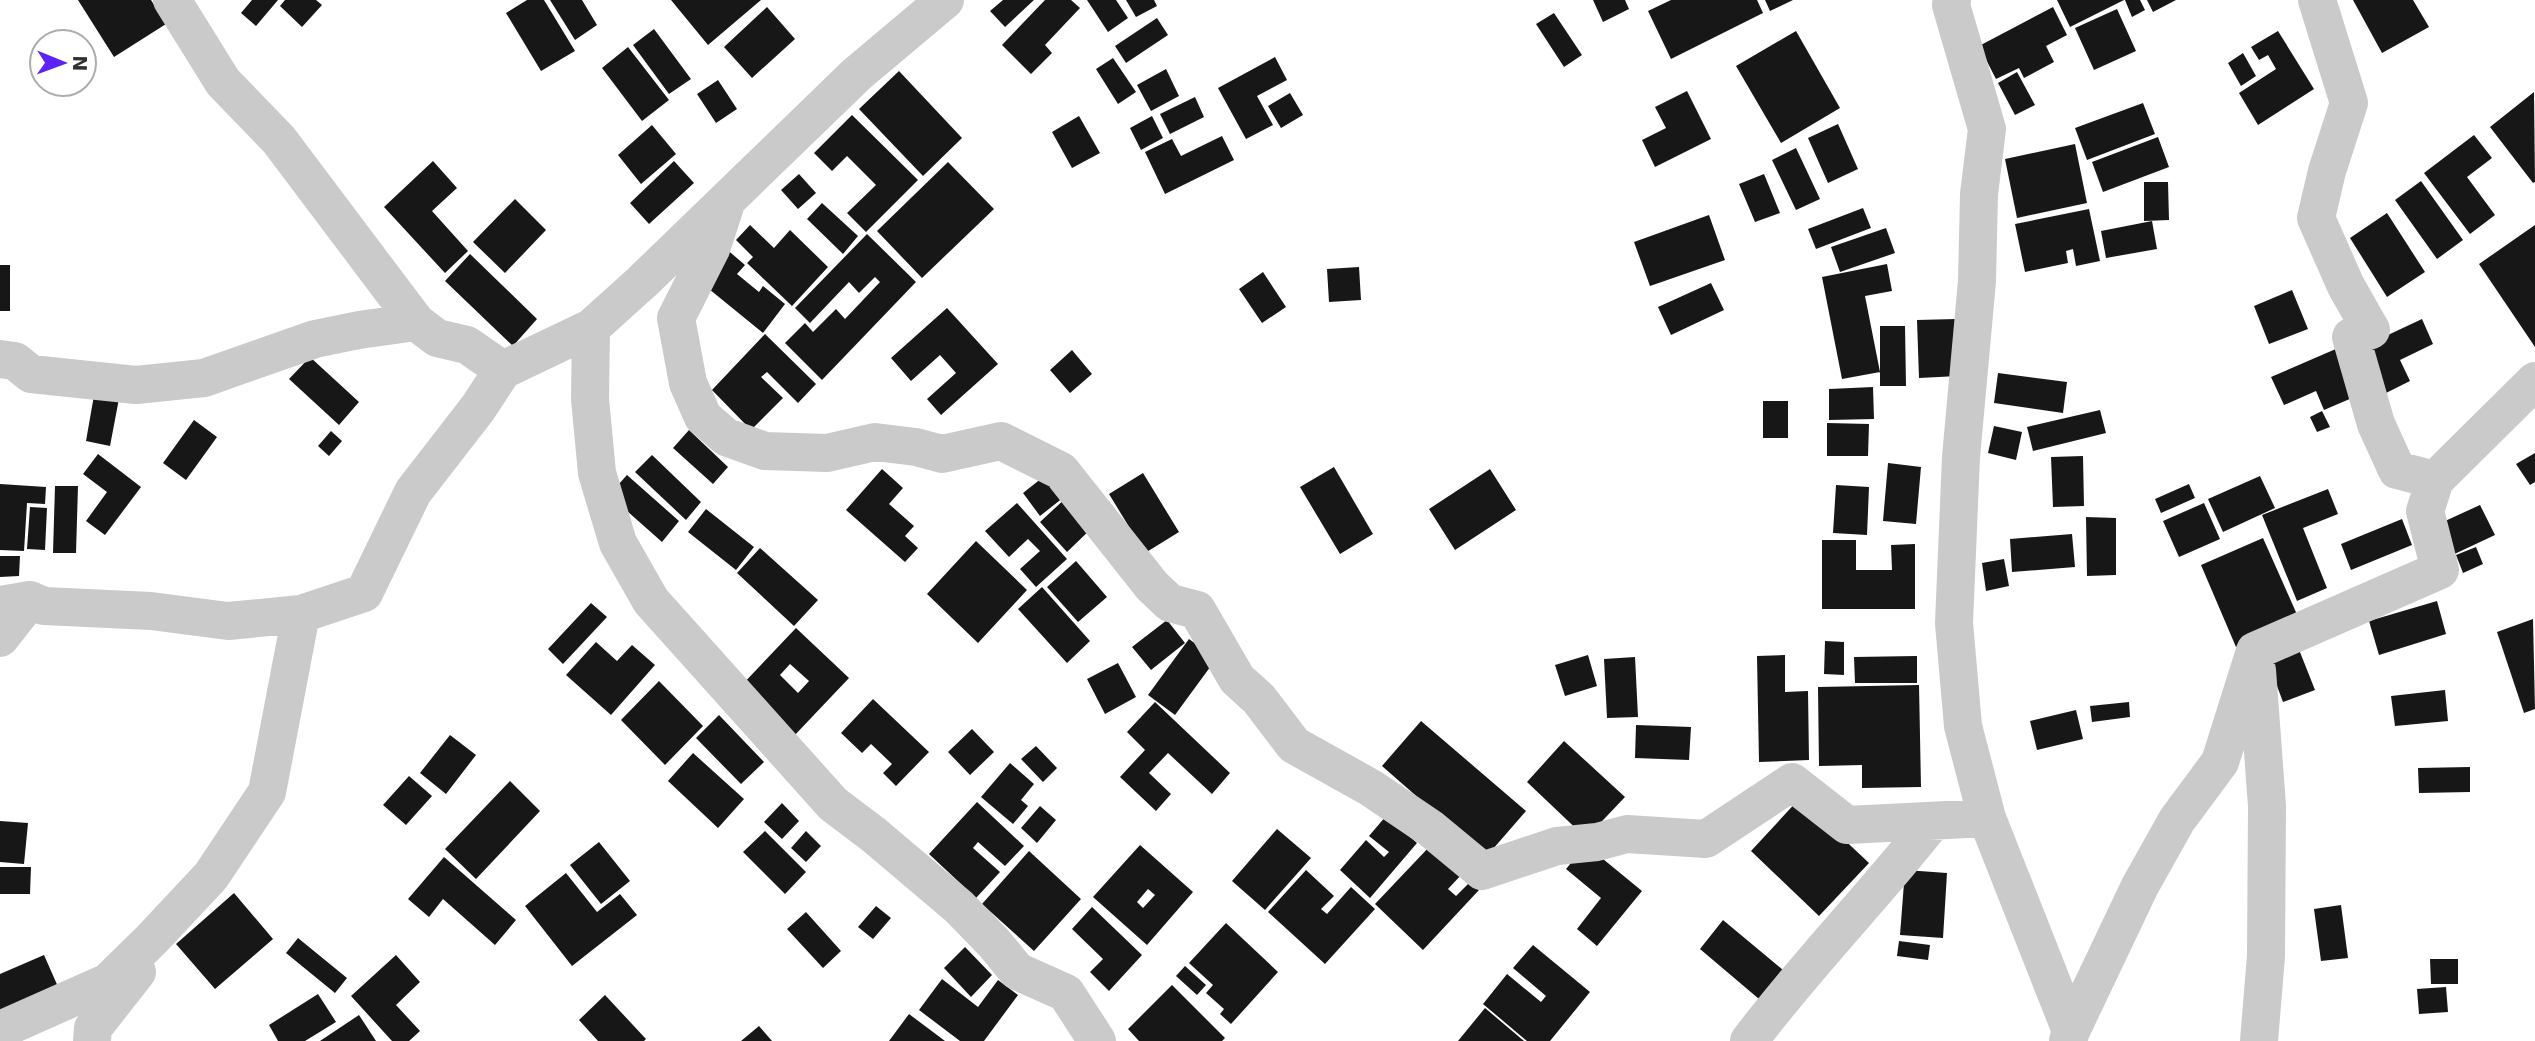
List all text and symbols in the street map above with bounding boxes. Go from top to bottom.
north arrow [28,28,98,98]
text: N [69,55,91,71]

